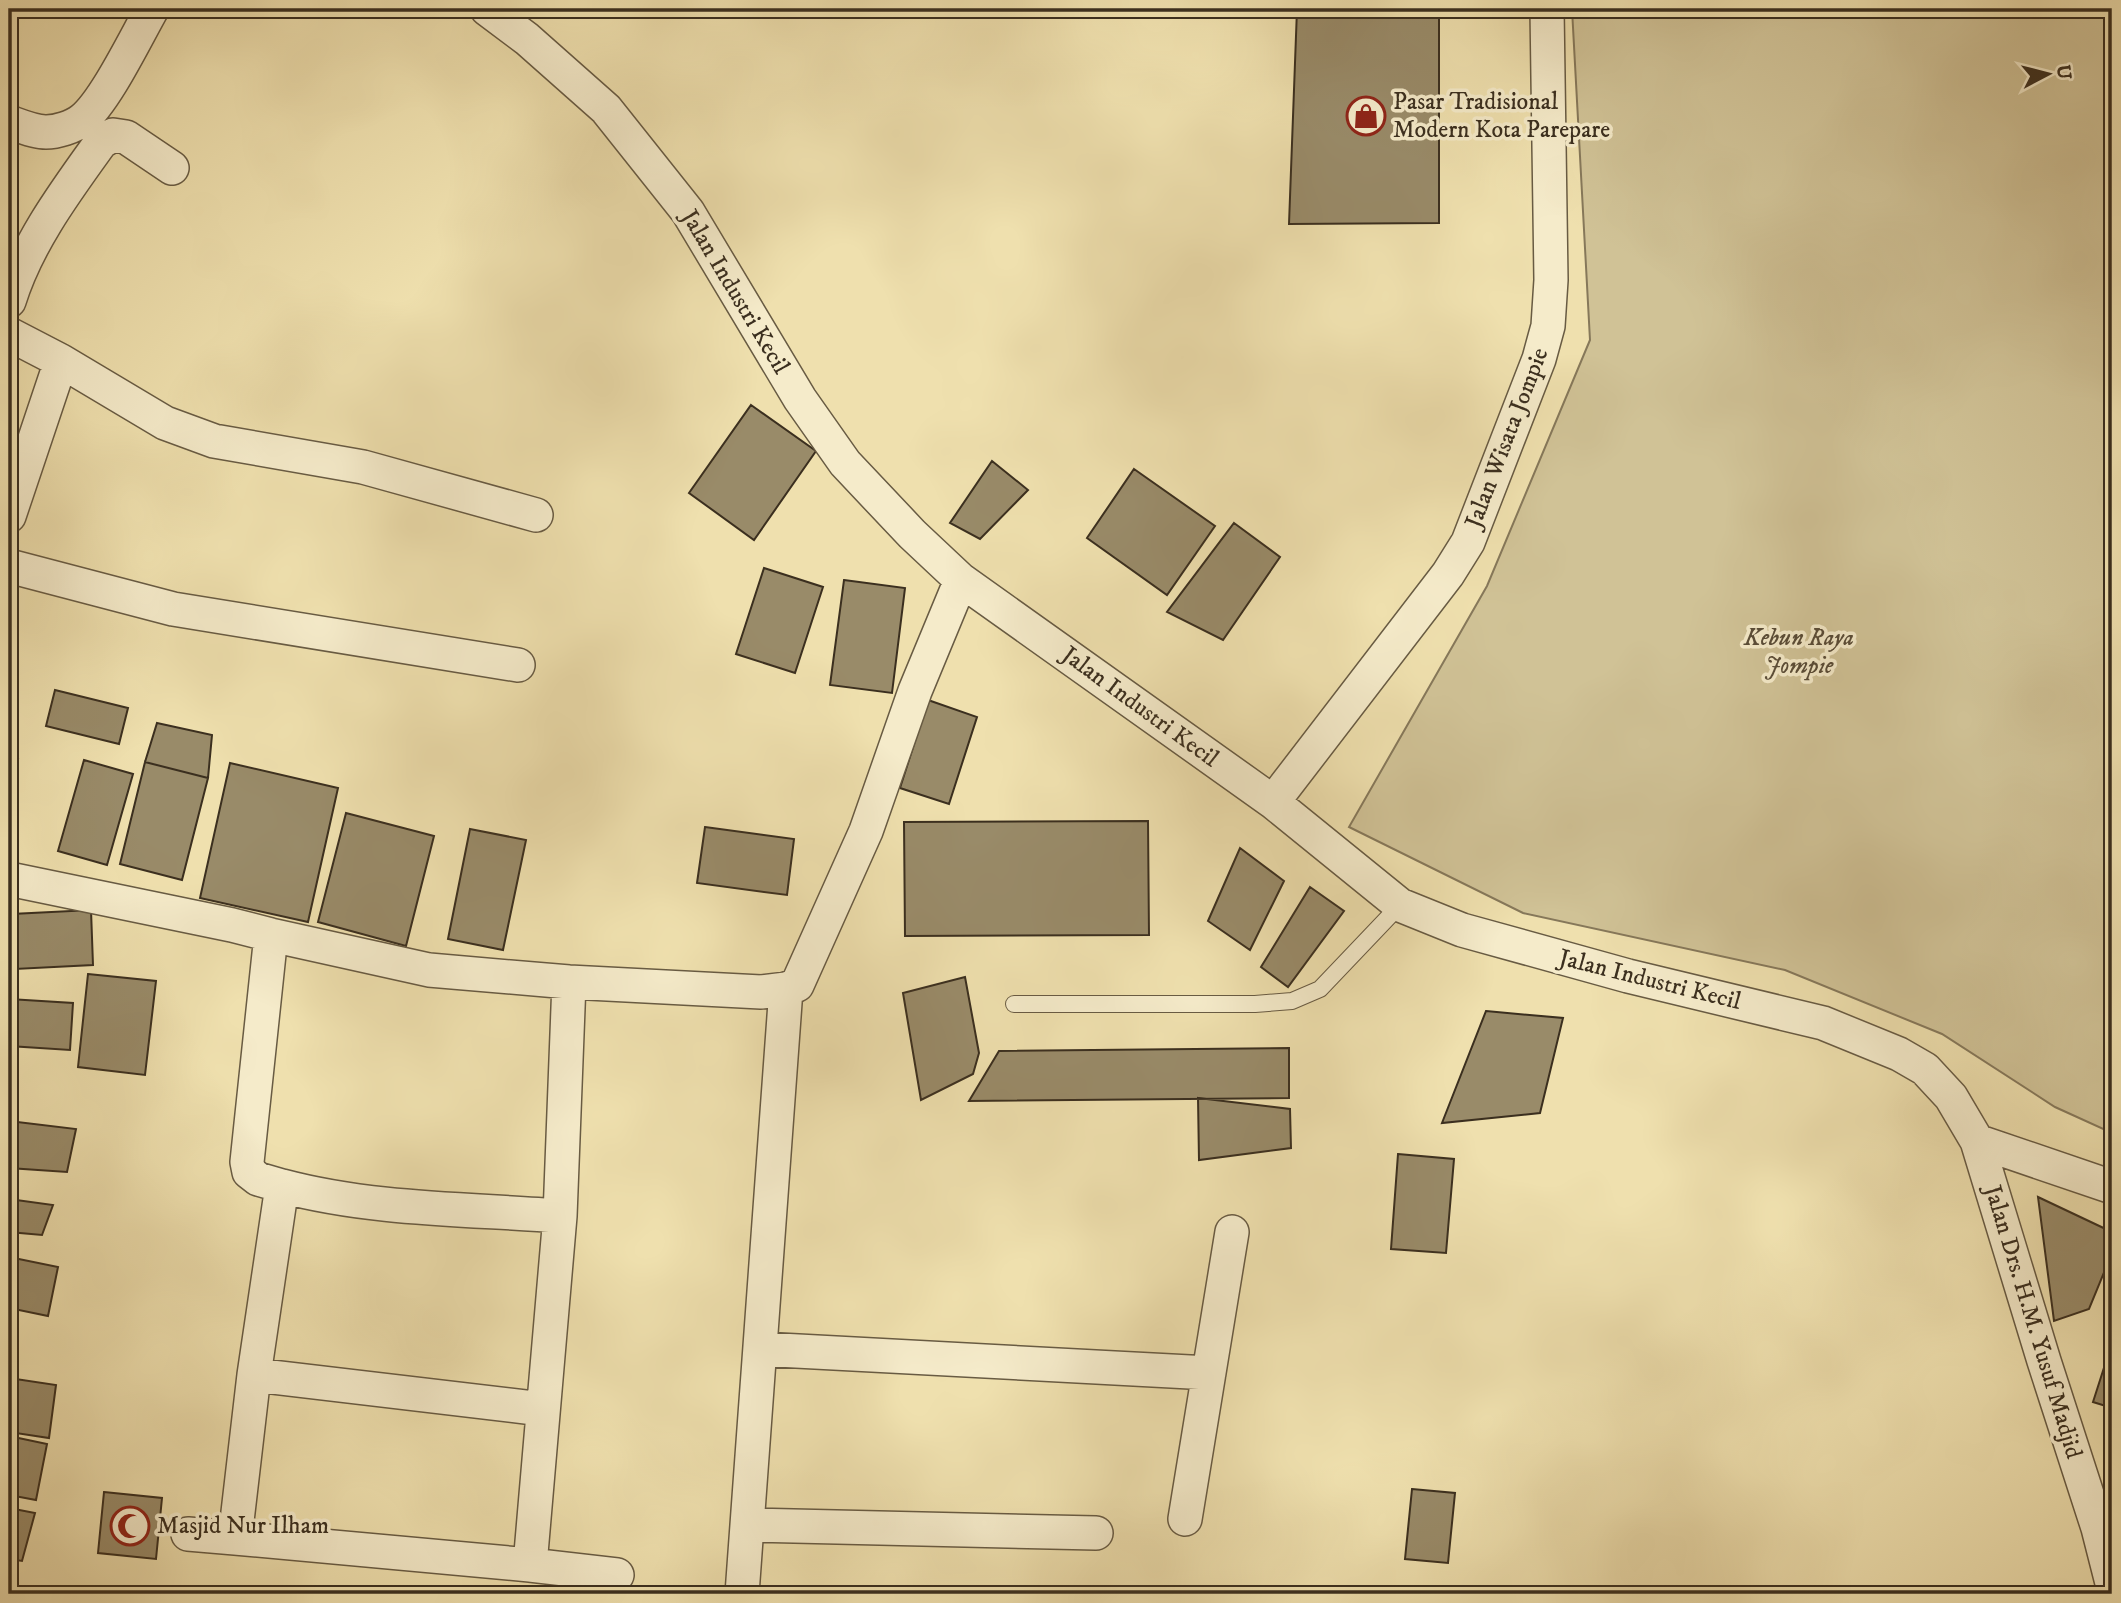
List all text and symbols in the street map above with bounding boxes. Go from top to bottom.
north arrow [2012,38,2082,108]
text: U [2051,63,2076,81]
place label: Pasar Tradisional Modern Kota Parepare [1393,87,1610,145]
shop icon: Pasar Tradisional Modern Kota Parepare [1345,95,1387,137]
street label: Jalan Industri Kecil [673,203,796,380]
street label: Jalan Wisata Jompie [1458,344,1555,534]
park label: Kebun Raya Jompie [1743,623,1854,681]
street label: Jalan Industri Kecil [1054,639,1225,774]
street label: Jalan Industri Kecil [1554,942,1745,1017]
street label: Jalan Drs. H.M. Yusuf Madjid [1977,1180,2089,1462]
mosque icon: Masjid Nur Ilham [109,1505,151,1547]
place label: Masjid Nur Ilham [157,1511,329,1541]

